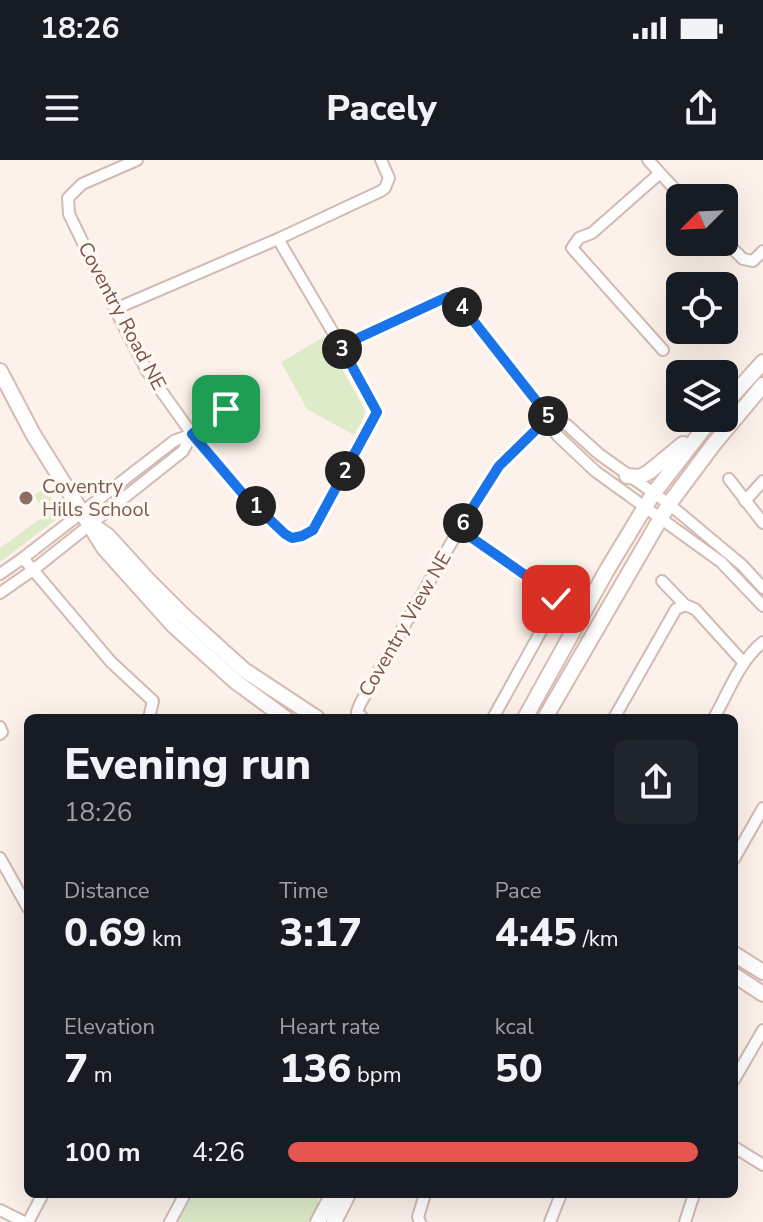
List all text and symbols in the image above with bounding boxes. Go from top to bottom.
text: 18:26 [40,8,119,49]
text: Pacely [326,84,437,133]
icon: menu [40,86,84,130]
icon: share [679,86,723,130]
north arrow [666,184,738,256]
map controls [666,184,738,432]
street label: Coventry Road NE [72,237,172,395]
button: locate [666,272,738,344]
pin: 4 [442,287,482,327]
text: 4 [455,292,469,322]
pin: 3 [322,329,362,369]
text: 3 [335,334,349,364]
button: layers [666,360,738,432]
pin [192,375,260,443]
icon: arrive [204,387,248,431]
pin: 5 [528,396,568,436]
text: 5 [541,401,555,431]
pin: 2 [325,451,365,491]
text: 2 [338,456,352,486]
place label: Coventry Hills School [42,473,150,523]
pin: 1 [236,486,276,526]
marker: Coventry Hills School [17,489,35,507]
text: 1 [249,491,263,521]
pin: 6 [443,503,483,543]
text: 6 [456,508,470,538]
street label: Coventry View NE [352,546,458,702]
pin [522,565,590,633]
icon: check [534,577,578,621]
text: Evening run [64,735,311,795]
button: share [614,740,698,824]
text: 18:26 [64,795,132,830]
text: Distance [64,876,149,906]
text: Time [279,876,328,906]
text: Pace [495,876,541,906]
text: 0.69 [64,906,146,960]
text: 3:17 [279,906,362,960]
text: 4:45 [495,906,577,960]
text: km [146,924,182,954]
text: /km [577,924,619,954]
text: Elevation [64,1012,155,1042]
text: Heart rate [279,1012,380,1042]
text: kcal [495,1012,534,1042]
text: 7 [64,1042,88,1096]
text: 136 [279,1042,351,1096]
text: 50 [495,1042,543,1096]
text: m [88,1060,113,1090]
text: bpm [351,1060,401,1090]
text: 100 m [64,1135,141,1170]
text: 4:26 [192,1135,245,1170]

